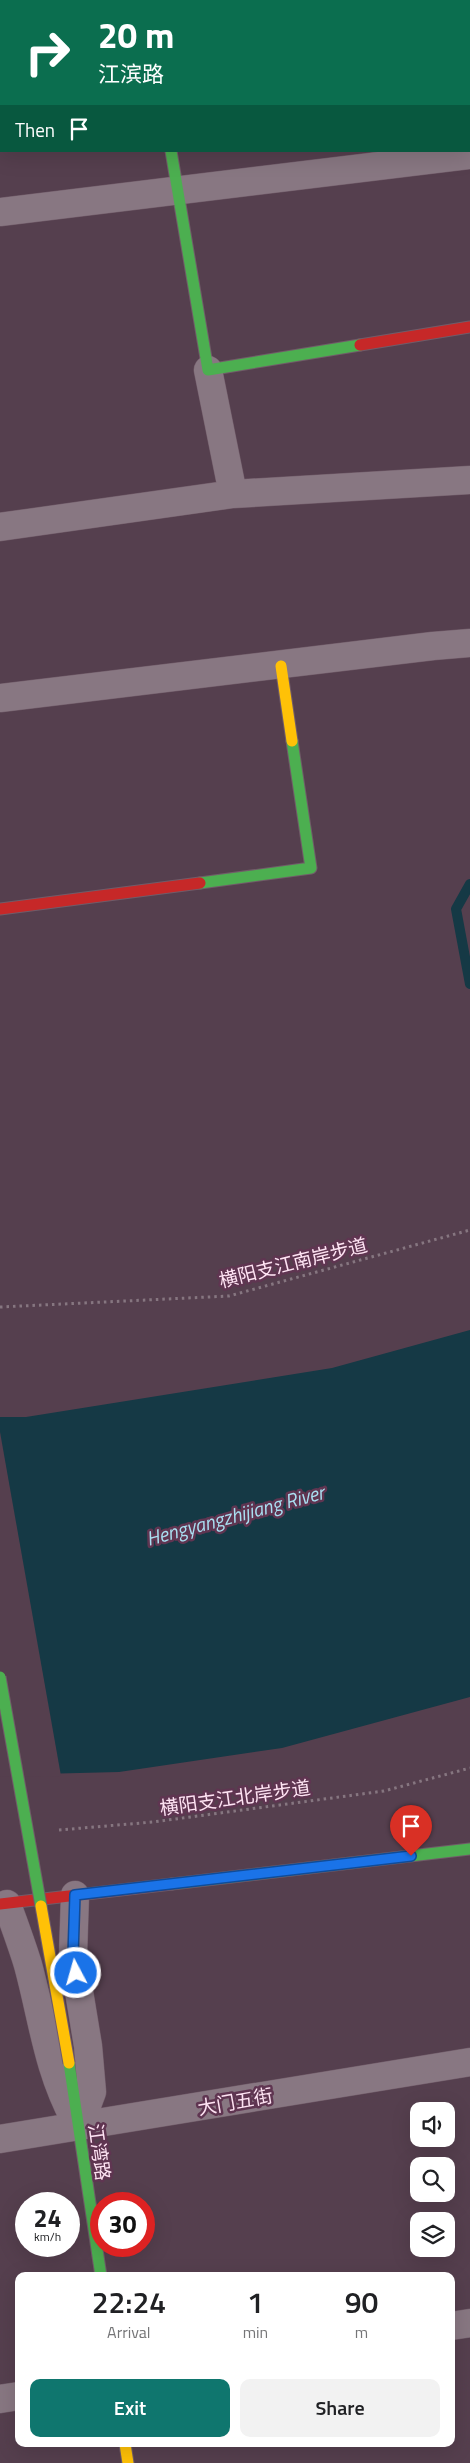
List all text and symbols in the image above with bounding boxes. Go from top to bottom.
text: 20 m [98,8,174,62]
icon: right [15,20,80,85]
text: 江滨路 [98,57,164,91]
text: Then [15,115,55,144]
icon: arrive [65,115,93,143]
street label: 横阳支江南岸步道 [216,1230,370,1294]
water label: Hengyangzhijiang River [142,1476,330,1554]
street label: 横阳支江北岸步道 [158,1772,312,1822]
pin [390,1805,432,1856]
icon: arrive [397,1812,425,1840]
position arrow [49,1946,101,1998]
street label: 大门五街 [195,2080,275,2122]
map controls [410,2102,455,2257]
button: sound [410,2102,455,2147]
street label: 江湾路 [82,2122,118,2182]
button: search [410,2157,455,2202]
speed limit sign: 30 [90,2192,155,2257]
text: 24 [33,2199,62,2237]
button: layers [410,2212,455,2257]
text: km/h [34,2227,61,2246]
text: 22:24 [92,2279,166,2325]
text: 1 [247,2279,264,2325]
text: 90 [345,2279,378,2325]
text: Arrival [107,2320,151,2344]
text: min [243,2320,268,2344]
text: m [355,2320,368,2344]
button: Exit [30,2379,230,2437]
button: Share [240,2379,440,2437]

